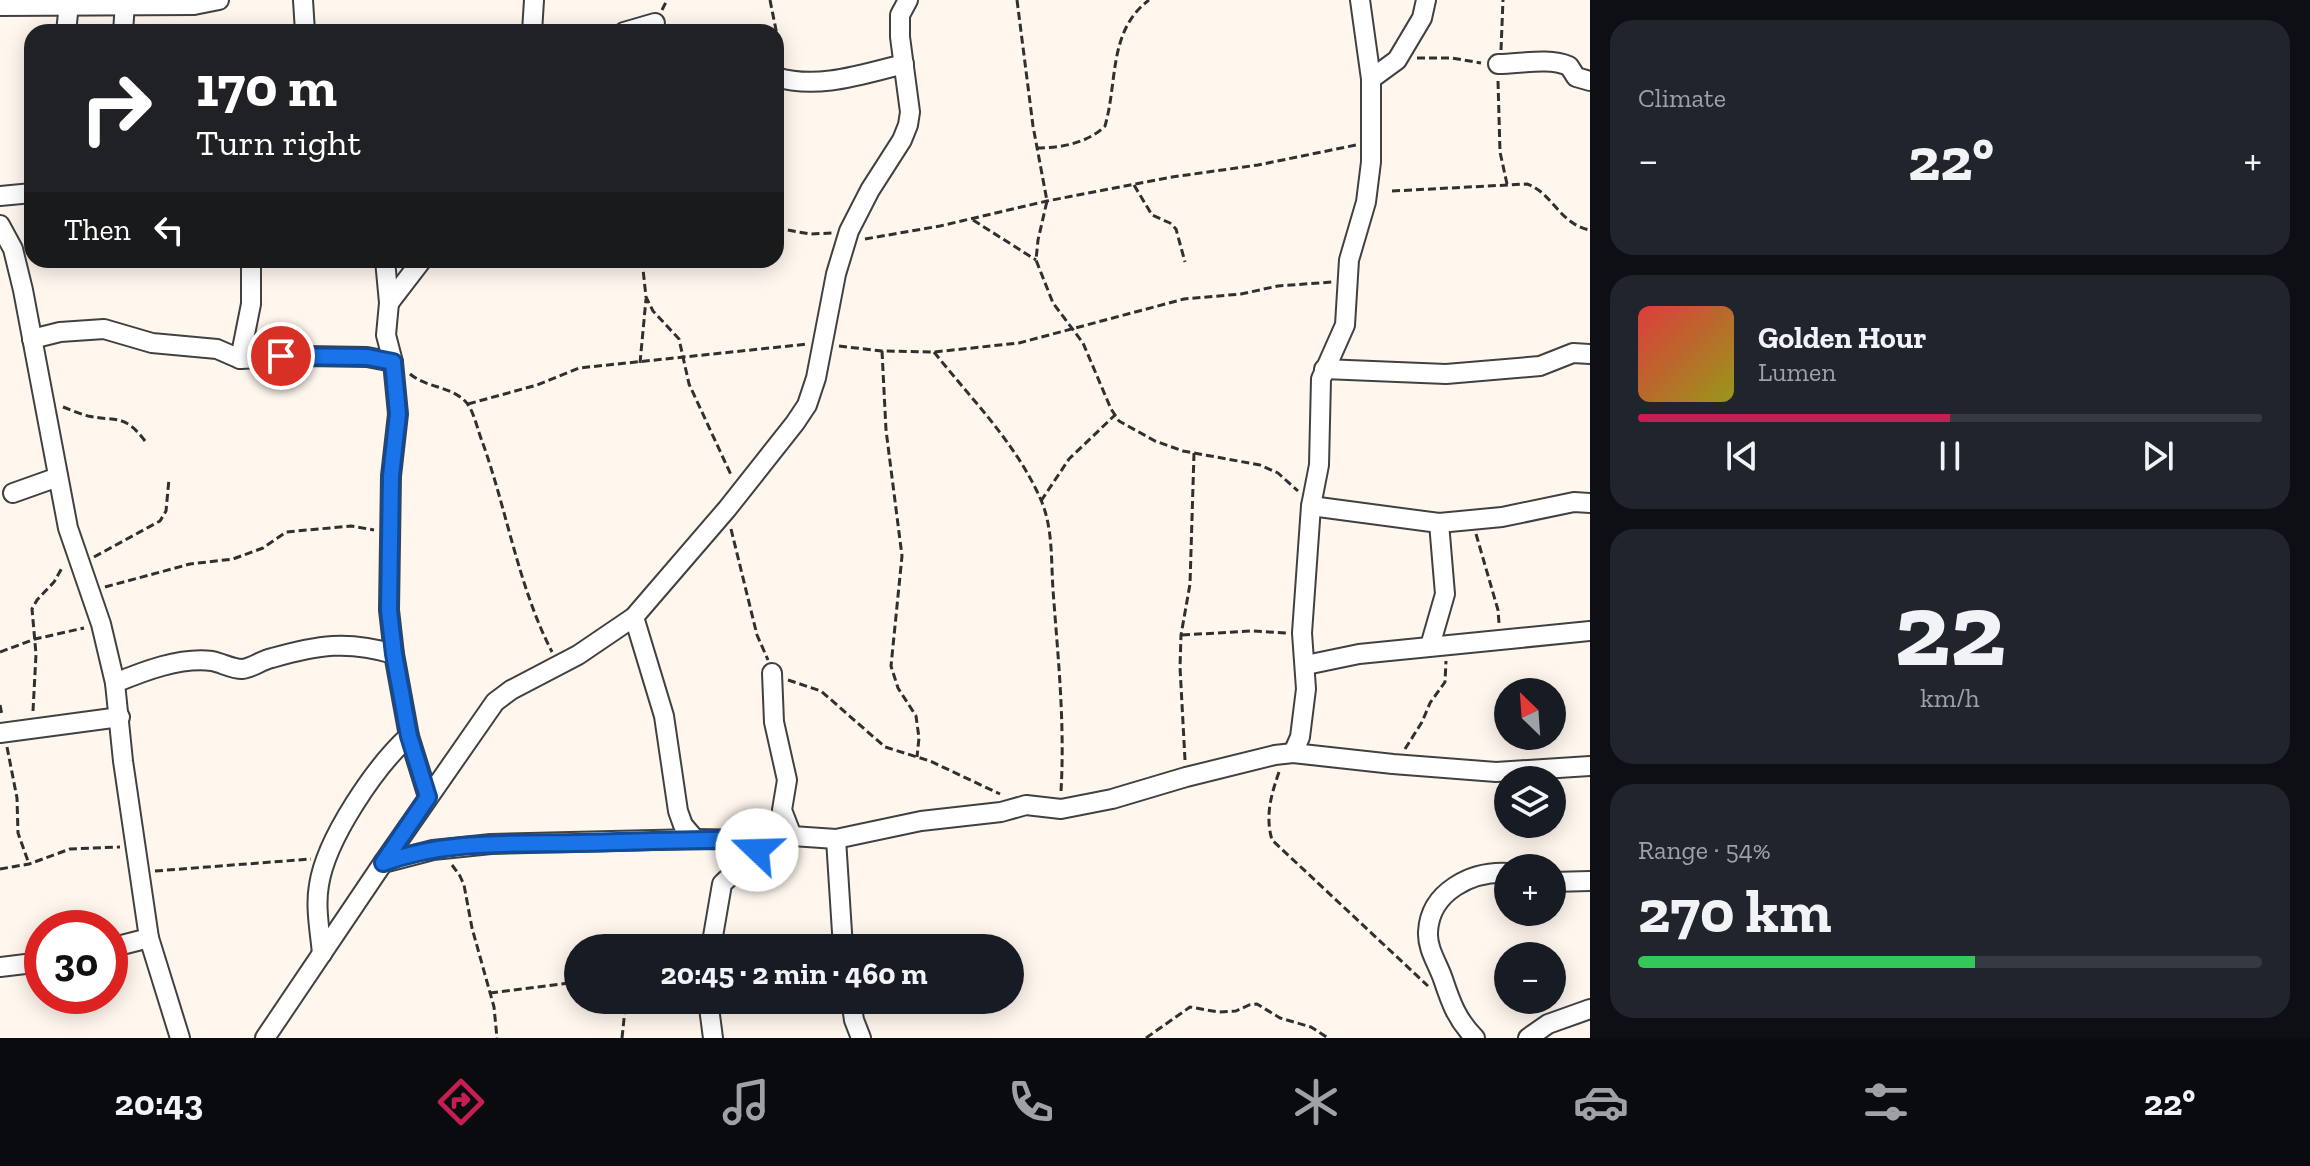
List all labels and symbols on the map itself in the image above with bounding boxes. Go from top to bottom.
pin [247,322,315,390]
north arrow [1494,678,1566,750]
position arrow [715,808,799,892]
speed limit sign: 30 [24,910,128,1014]

